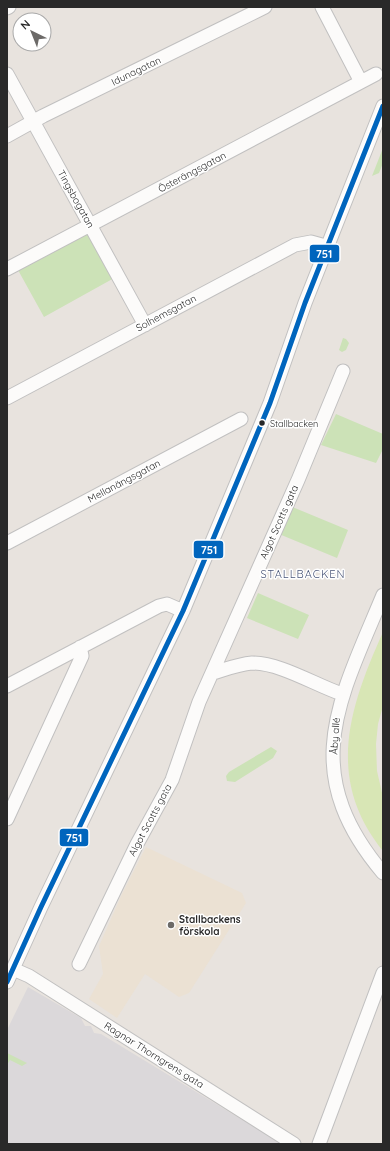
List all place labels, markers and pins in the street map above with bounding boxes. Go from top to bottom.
marker: Stallbacken [257,418,267,428]
place label: Stallbacken [270,418,318,429]
place label: Stallbackens förskola [179,913,241,938]
marker: Stallbackens förskola [166,920,176,930]

